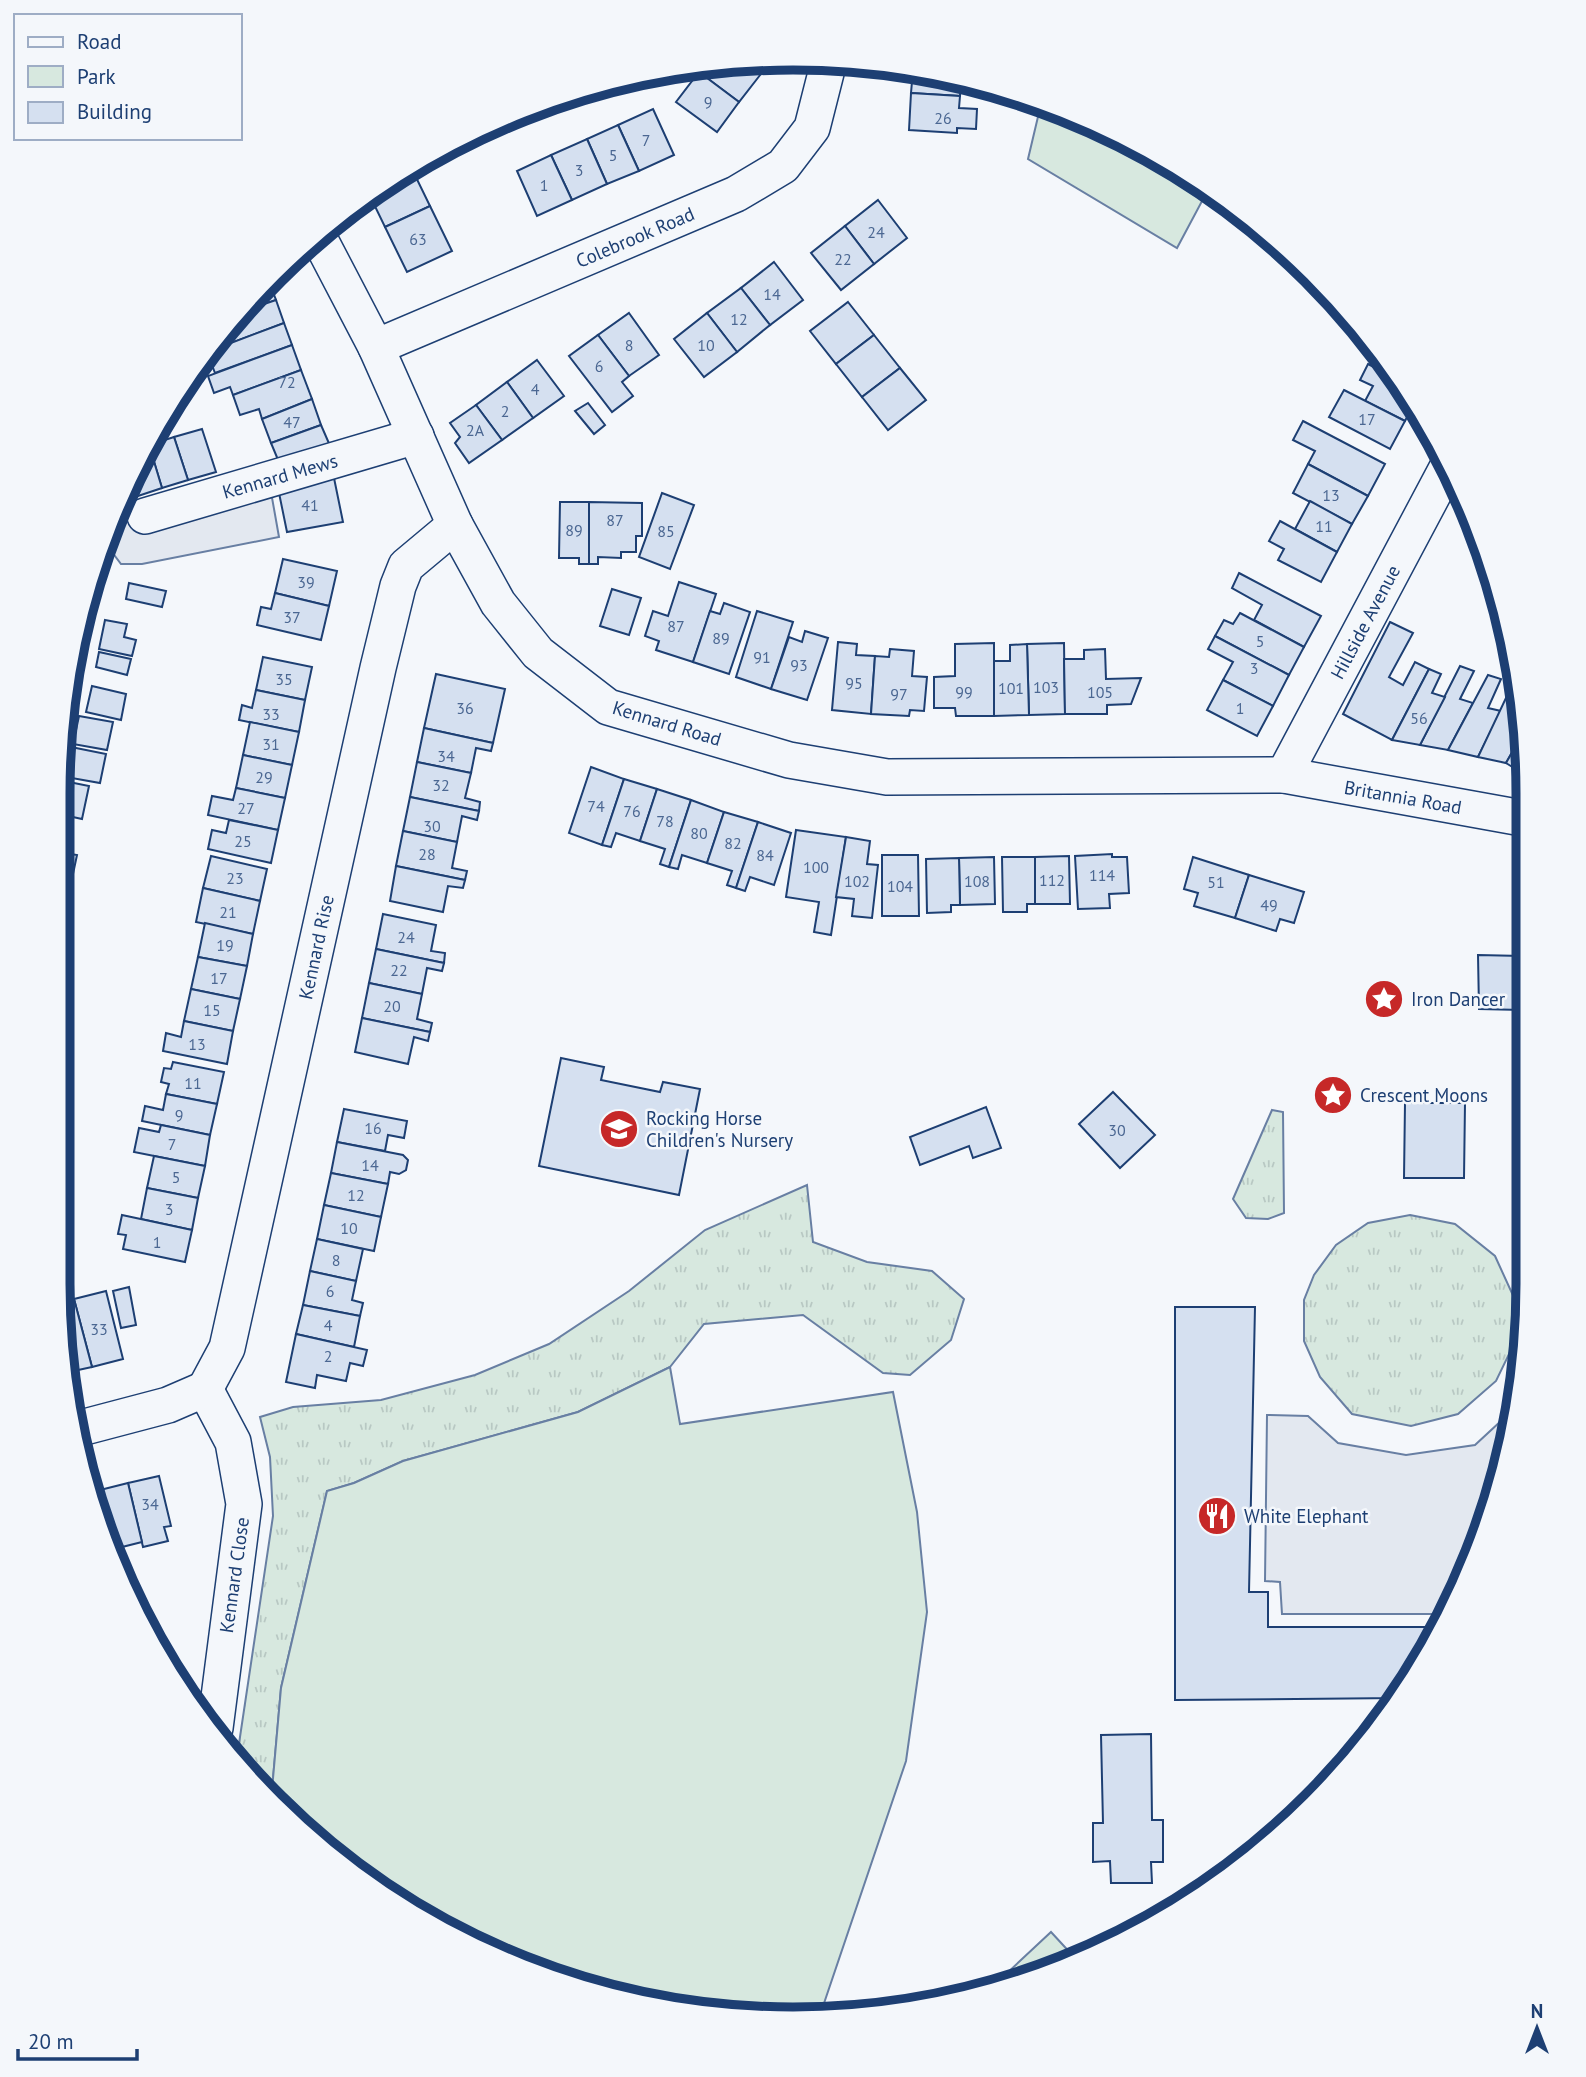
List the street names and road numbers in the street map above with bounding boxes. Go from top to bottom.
street label: Colebrook Road [572,201,698,273]
street label: Kennard Mews [220,448,340,504]
street label: Hillside Avenue [1325,561,1405,683]
street label: Kennard Road [610,695,724,751]
street label: Britannia Road [1342,775,1464,819]
street label: Kennard Rise [293,892,339,1002]
street label: Kennard Close [214,1516,254,1634]

